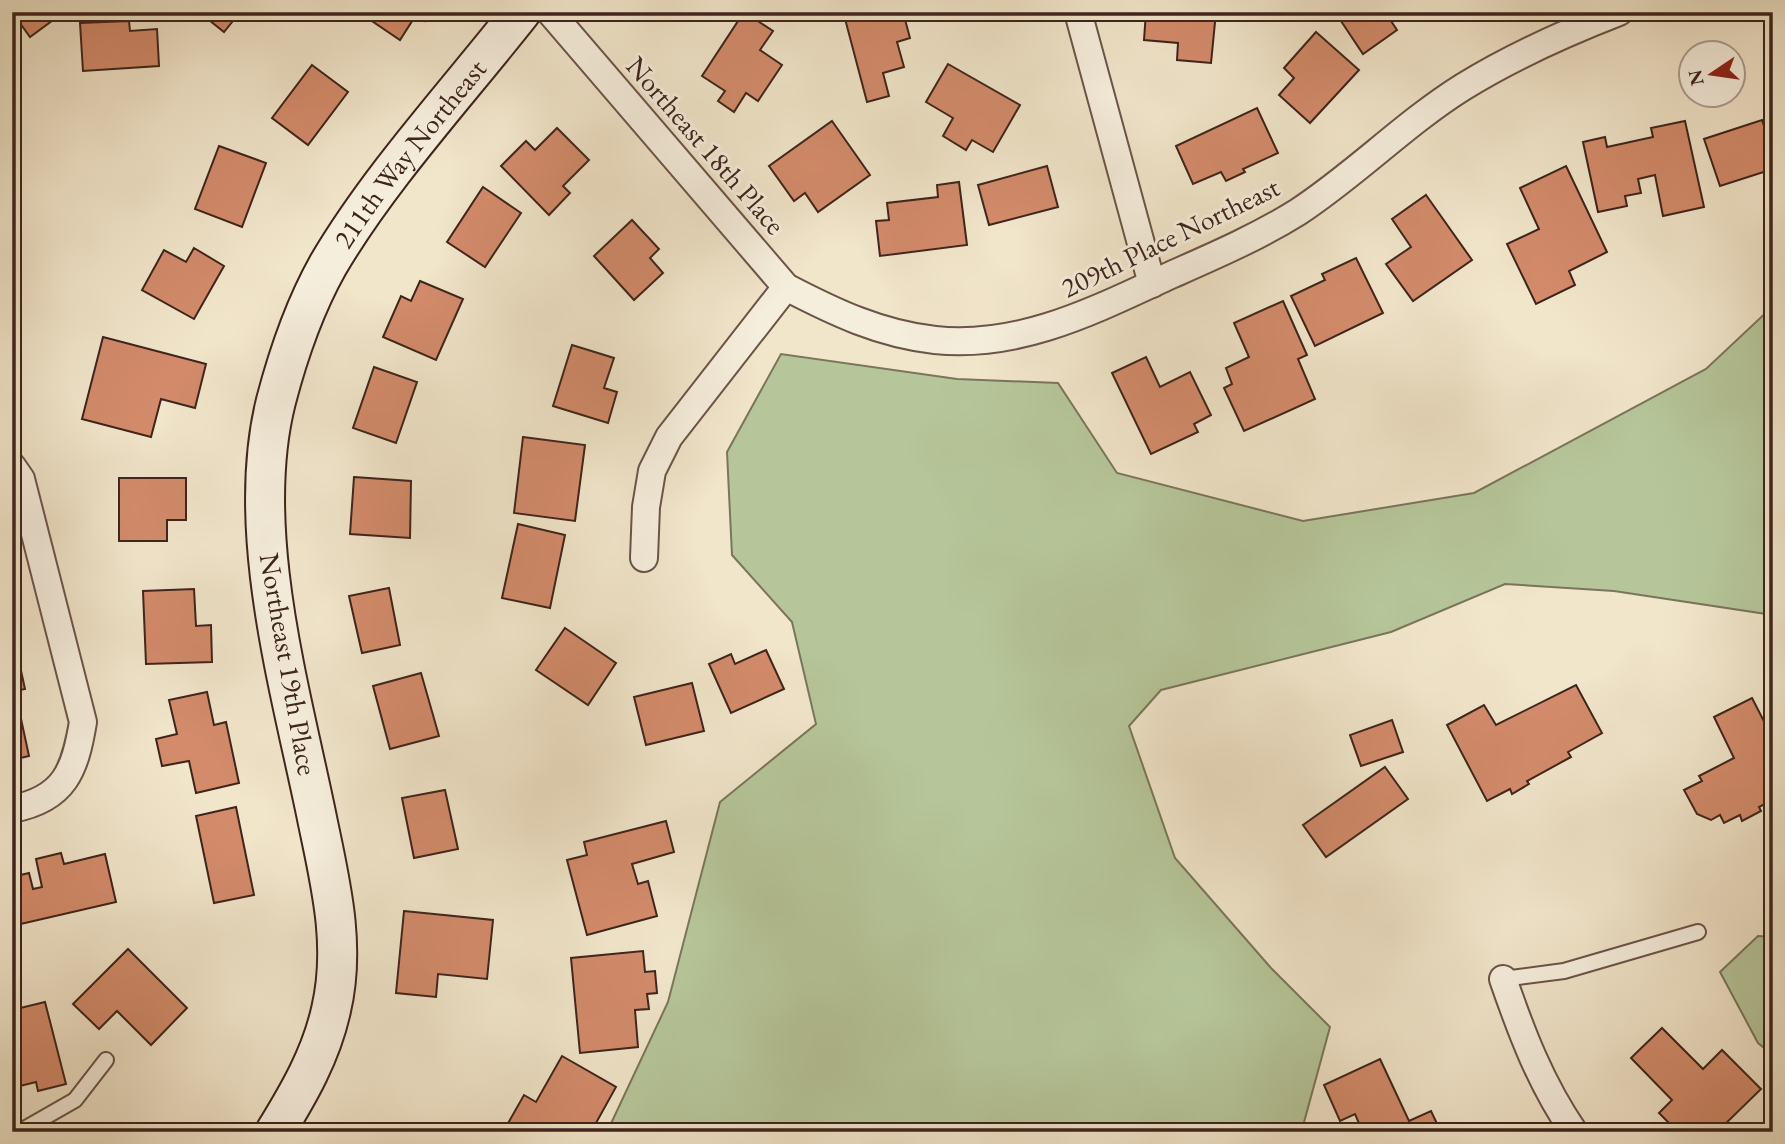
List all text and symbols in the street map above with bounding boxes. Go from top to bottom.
north arrow [1676,38,1746,108]
street label: Northeast 18th Place [619,48,793,242]
street label: 211th Way Northeast [325,51,494,255]
text: N [1682,67,1710,88]
street label: 209th Place Northeast [1055,168,1285,305]
street label: Northeast 19th Place [252,550,326,778]

